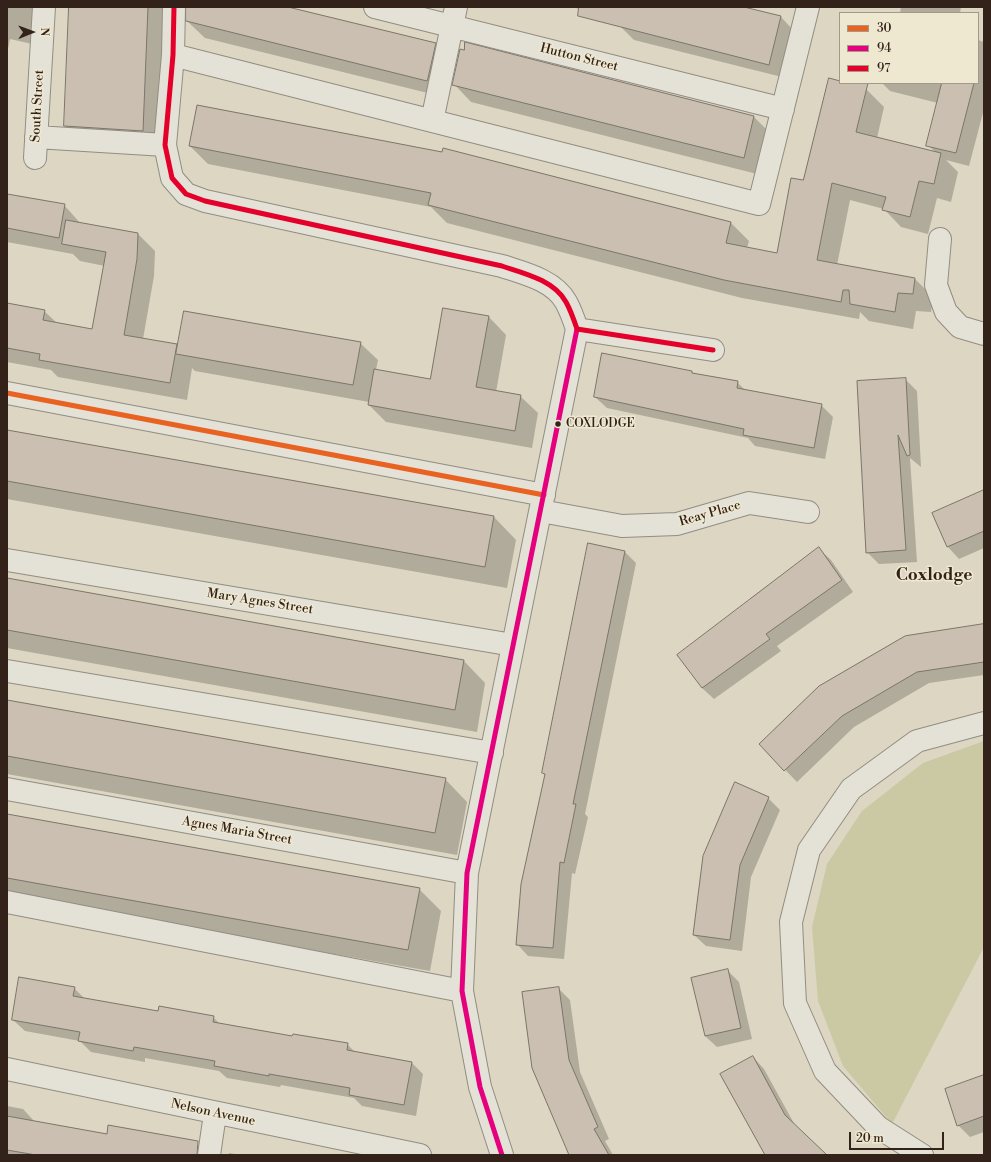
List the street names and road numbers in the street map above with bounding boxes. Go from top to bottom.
street label: Hutton Street [538,41,620,75]
street label: South Street [28,69,48,143]
street label: Reay Place [677,498,743,530]
street label: Mary Agnes Street [206,586,314,618]
street label: Agnes Maria Street [181,814,293,848]
street label: Nelson Avenue [169,1096,257,1130]

